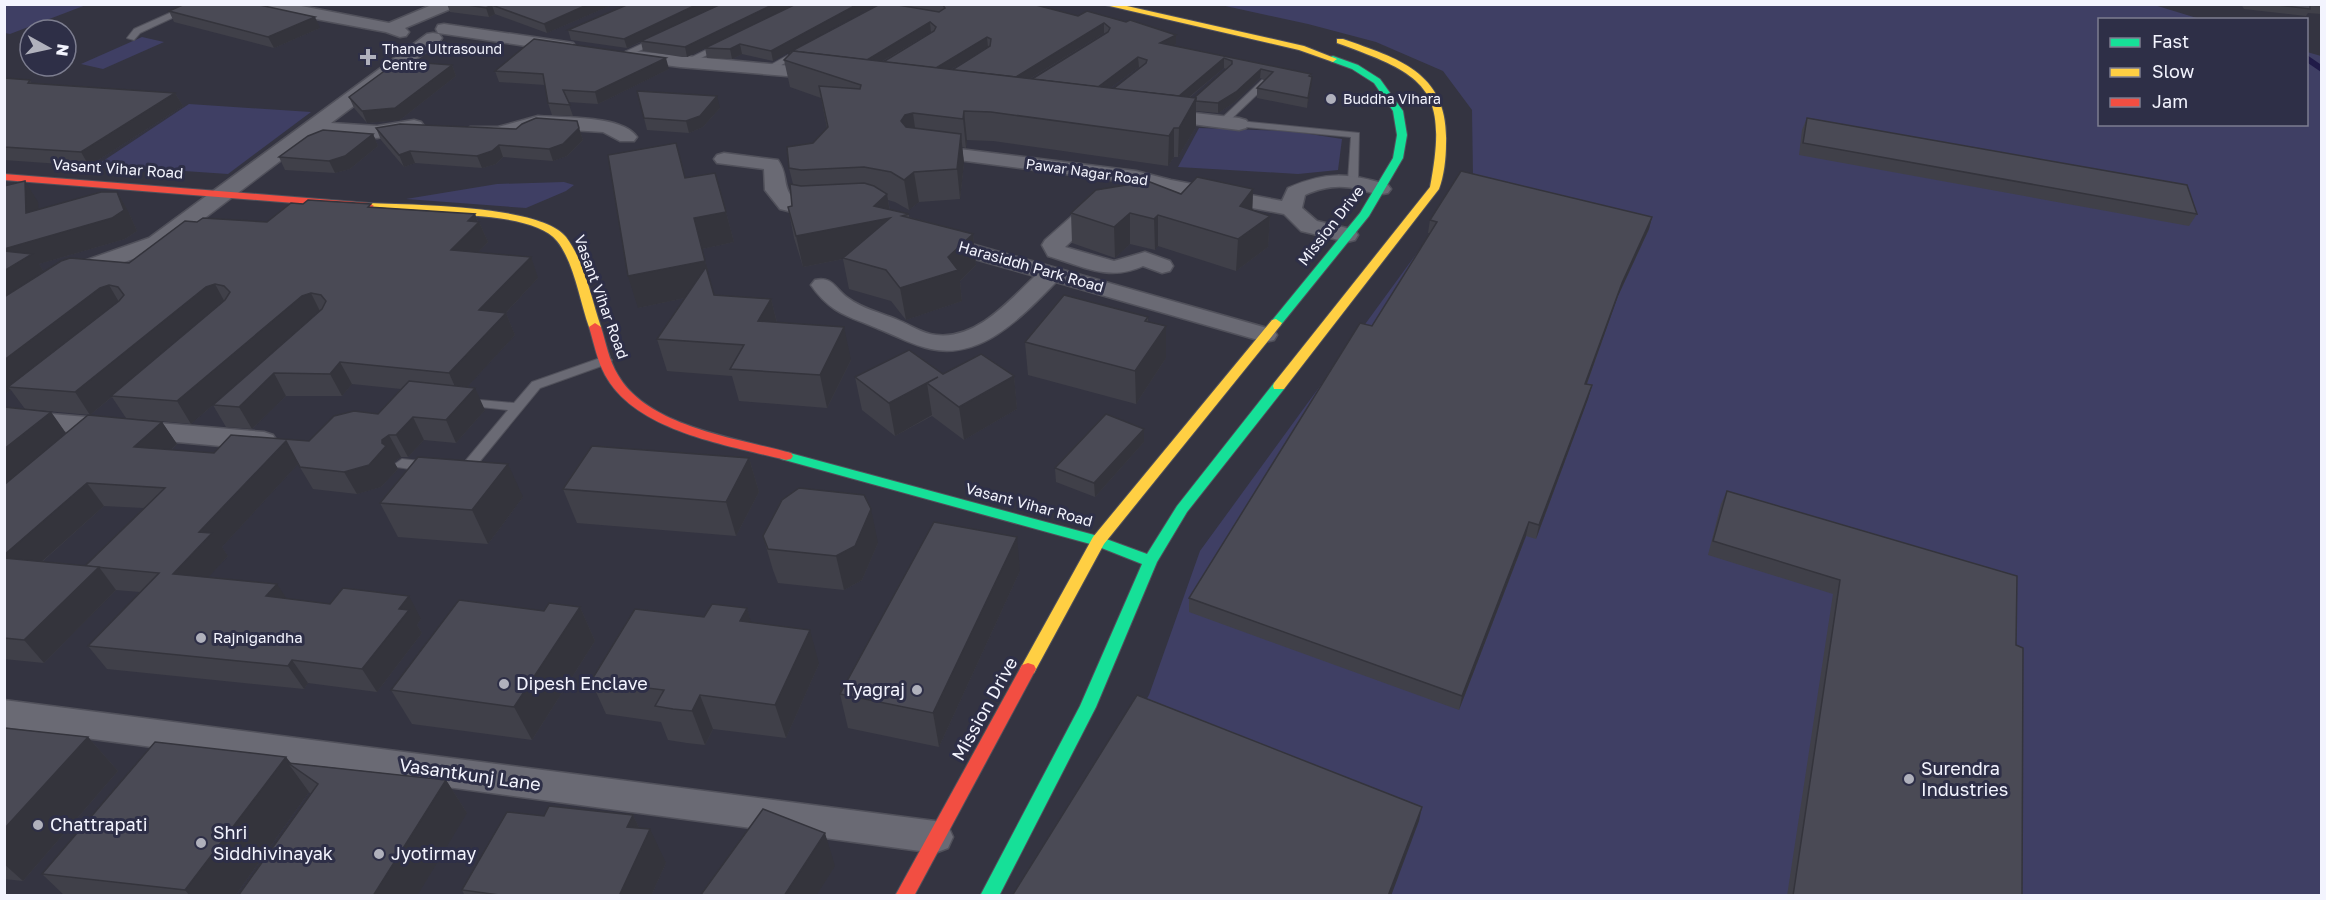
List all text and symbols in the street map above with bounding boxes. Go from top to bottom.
north arrow [18,18,78,78]
legend [2098,18,2308,126]
text: Fast [2152,30,2189,52]
place label: Thane Ultrasound Centre [382,40,502,73]
text: N [52,43,74,58]
marker: Thane Ultrasound Centre [359,48,377,66]
text: Slow [2152,60,2195,82]
place label: Buddha Vihara [1343,90,1441,107]
text: Jam [2152,90,2188,112]
marker: Buddha Vihara [1324,92,1338,106]
street label: Vasant Vihar Road [52,154,184,182]
street label: Pawar Nagar Road [1025,155,1149,188]
street label: Mission Drive [1294,182,1367,269]
street label: Vasant Vihar Road [571,232,633,361]
street label: Harasiddh Park Road [956,237,1106,295]
street label: Vasant Vihar Road [964,478,1095,530]
place label: Rajnigandha [213,628,303,646]
marker: Rajnigandha [194,631,208,645]
street label: Mission Drive [947,653,1022,764]
place label: Dipesh Enclave [516,672,648,694]
marker: Dipesh Enclave [497,677,511,691]
place label: Tyagraj [843,678,905,700]
marker: Tyagraj [910,683,924,697]
street label: Vasantkunj Lane [398,753,542,795]
place label: Surendra Industries [1921,757,2008,800]
marker: Surendra Industries [1902,772,1916,786]
place label: Chattrapati [50,813,148,835]
marker: Chattrapati [31,818,45,832]
place label: Shri Siddhivinayak [213,821,333,864]
marker: Shri Siddhivinayak [194,836,208,850]
place label: Jyotirmay [391,842,476,864]
marker: Jyotirmay [372,847,386,861]

